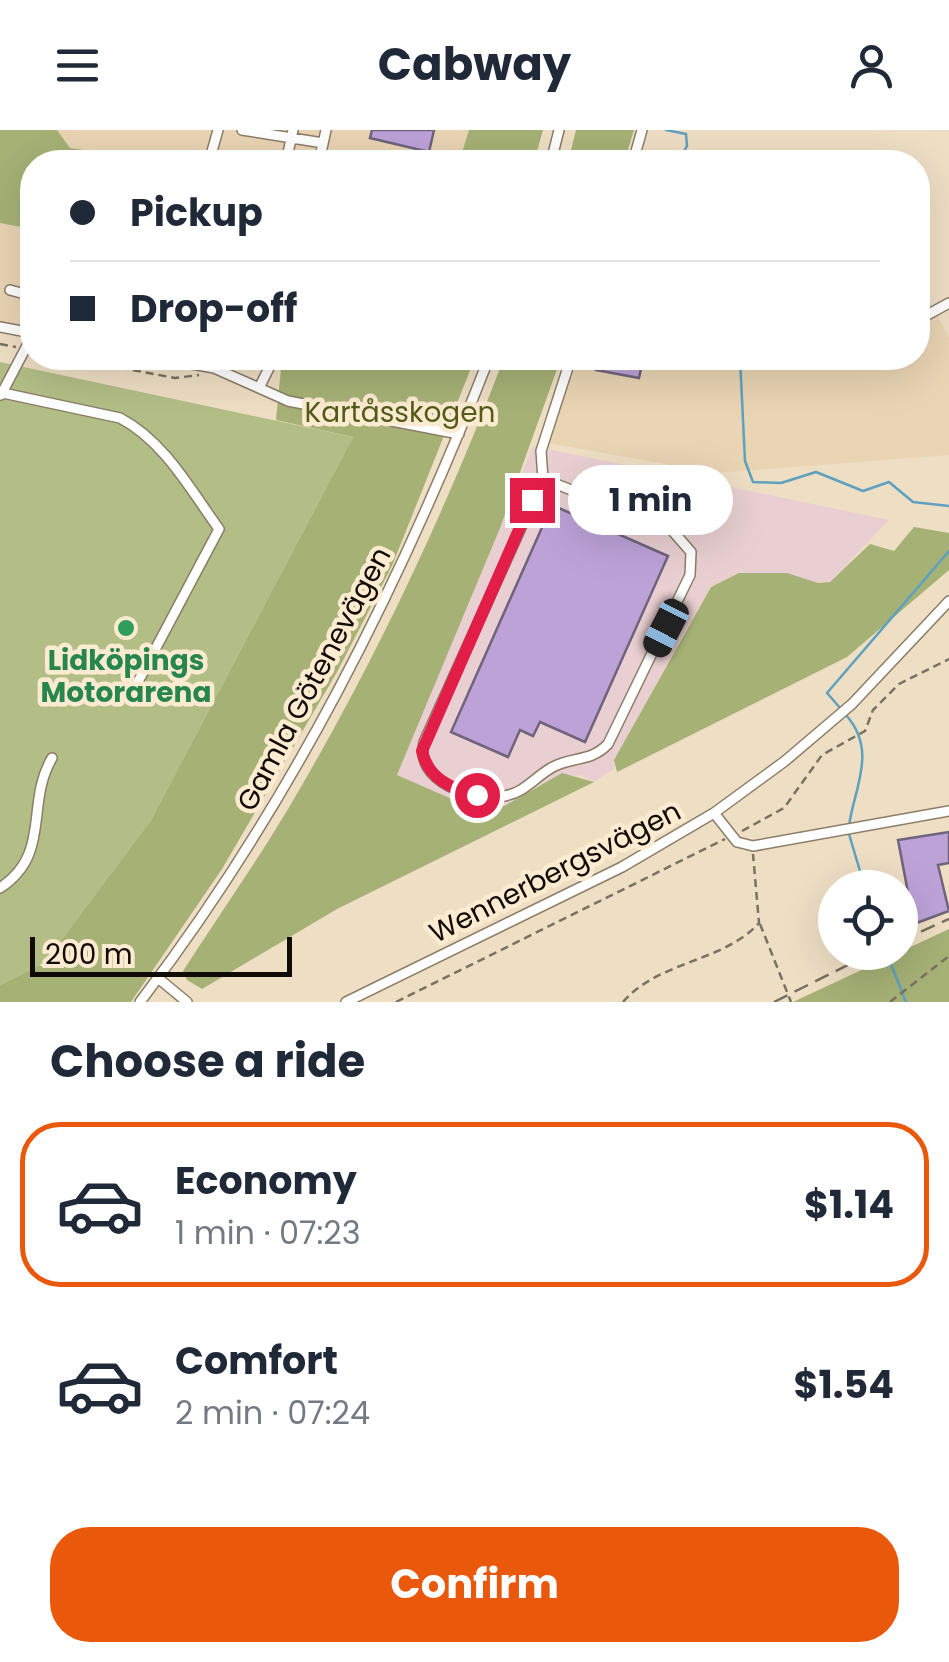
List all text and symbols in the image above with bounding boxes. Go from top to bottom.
text: Cabway [378,33,571,96]
icon: menu [50,38,105,93]
icon: person [844,38,899,93]
text: Pickup [130,186,263,239]
text: Drop-off [130,282,298,335]
park label: Kartåsskogen [304,393,496,432]
callout: 1 min [567,465,732,535]
text: 1 min [609,477,692,522]
route end [510,478,555,523]
street label: Gamla Götenevägen [228,540,400,818]
car [639,594,693,662]
marker: Lidköpings Motorarena [115,617,137,639]
place label: Lidköpings Motorarena [41,641,211,712]
route start [455,773,500,818]
street label: Wennerbergsvägen [423,792,687,952]
map controls [818,870,918,970]
button: locate [818,870,918,970]
scale bar [30,932,292,976]
text: 200 m [45,935,133,974]
text: Choose a ride [50,1030,365,1093]
text: Economy [175,1154,357,1207]
icon: car [55,1160,145,1250]
text: $1.14 [804,1178,894,1231]
text: 1 min · 07:23 [175,1210,361,1255]
text: Comfort [175,1334,338,1387]
icon: car [55,1340,145,1430]
text: $1.54 [794,1358,894,1411]
text: 2 min · 07:24 [175,1390,370,1435]
button: Confirm [50,1527,899,1642]

